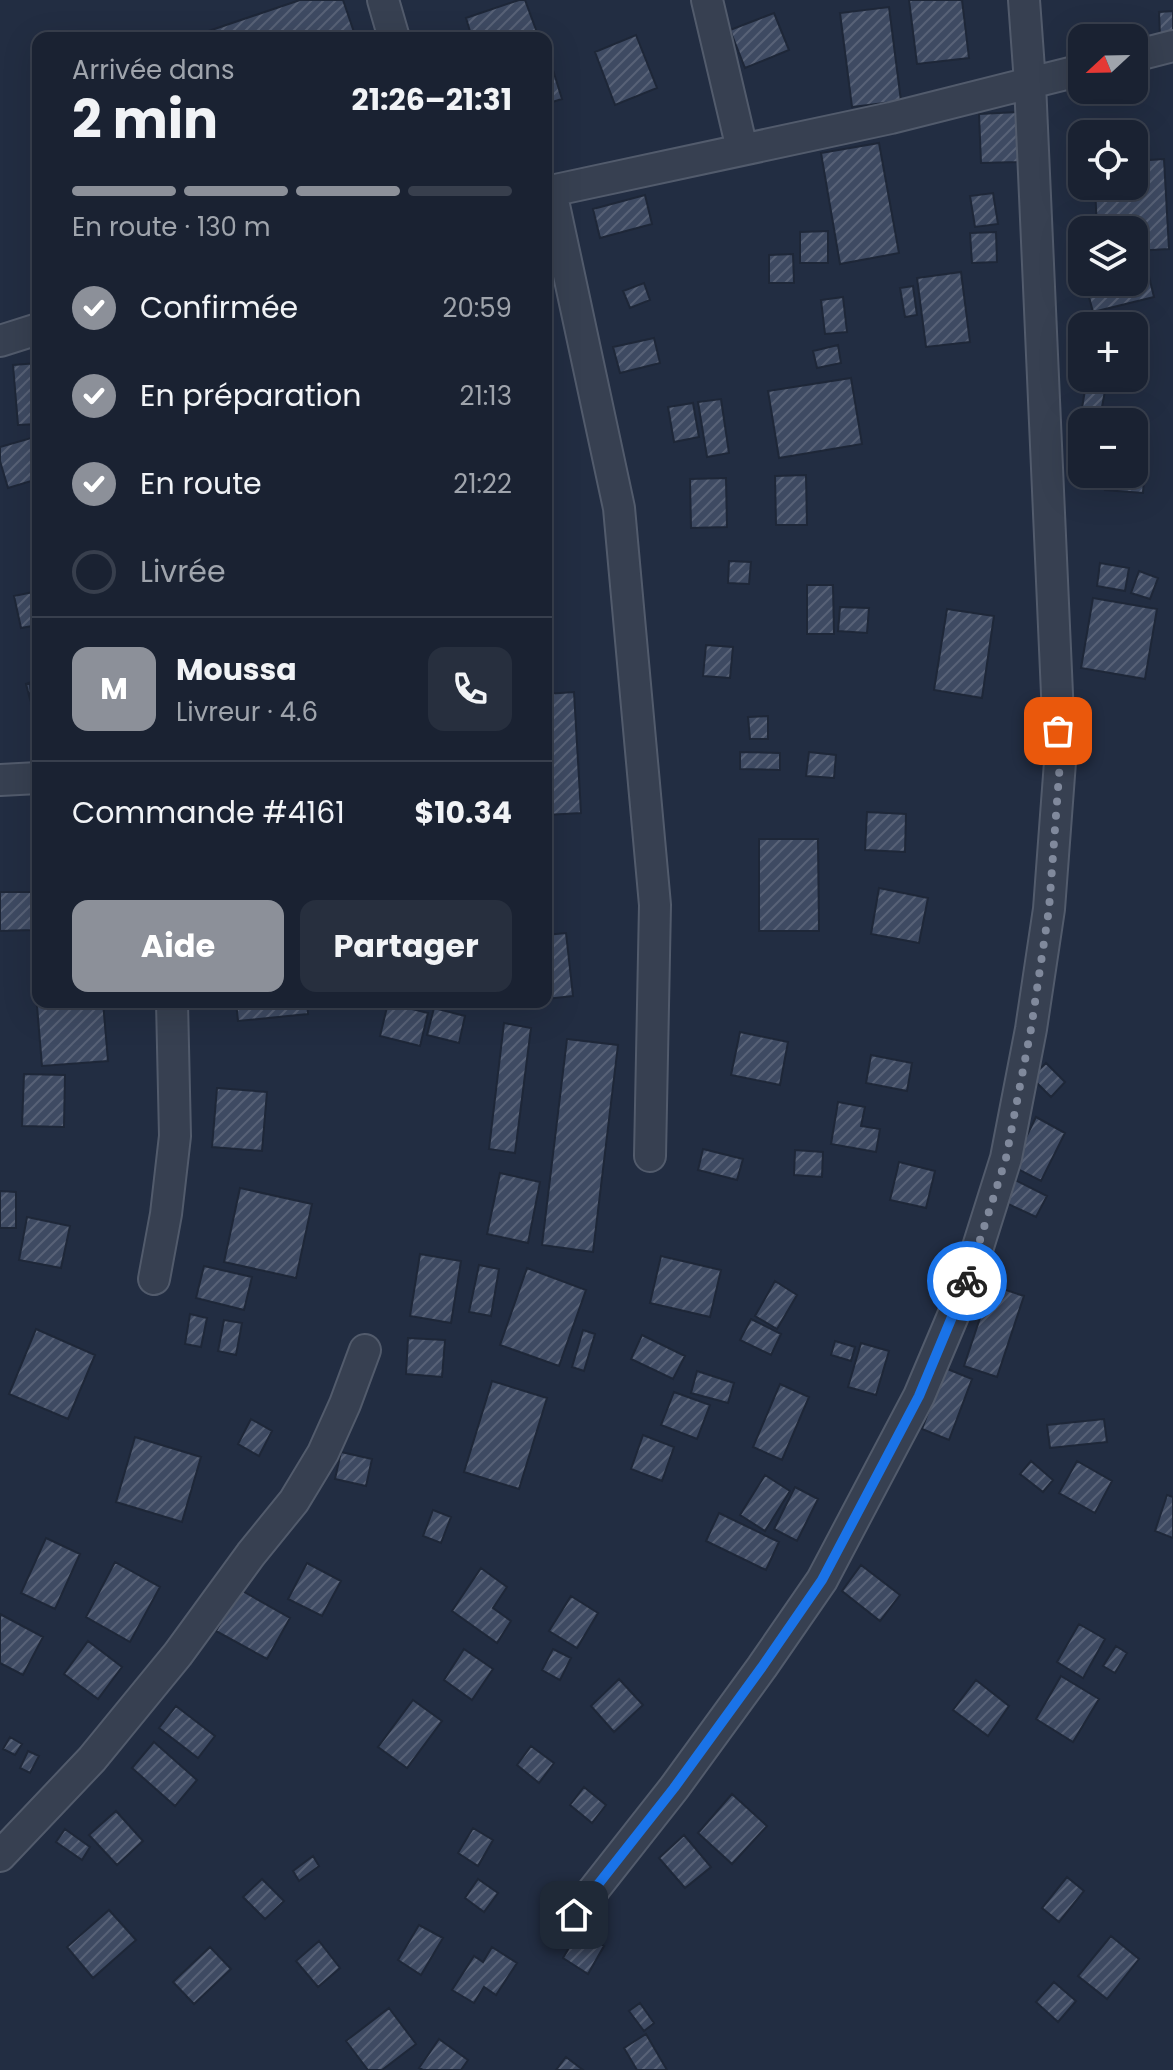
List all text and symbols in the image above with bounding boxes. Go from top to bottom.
north arrow [1068,24,1148,104]
map controls [1068,24,1148,488]
text: Arrivée dans [72,52,234,88]
text: 21:26–21:31 [352,78,512,121]
text: 2 min [72,83,218,156]
button: locate [1068,120,1148,200]
text: En route · 130 m [72,209,271,245]
button: layers [1068,216,1148,296]
icon: check [72,286,116,330]
text: Confirmée [140,286,298,329]
text: 20:59 [442,290,512,326]
button: + [1068,312,1148,392]
icon: check [72,374,116,418]
text: En préparation [140,374,361,417]
text: 21:13 [460,378,512,414]
button: − [1068,408,1148,488]
icon: check [72,462,116,506]
text: En route [140,462,262,505]
text: 21:22 [453,466,512,502]
text: Livrée [140,550,226,593]
button: phone [428,647,512,731]
text: Moussa [176,648,297,691]
text: M [100,667,128,710]
text: Livreur · 4.6 [176,694,318,730]
pin [1024,697,1092,765]
icon: bag [1036,709,1080,753]
text: Commande #4161 [72,791,345,834]
text: $10.34 [415,791,512,834]
button: Aide [72,900,284,992]
button: Partager [300,900,512,992]
courier [927,1241,1007,1321]
icon: bike [945,1259,989,1303]
pin [540,1881,608,1949]
icon: home [552,1893,596,1937]

